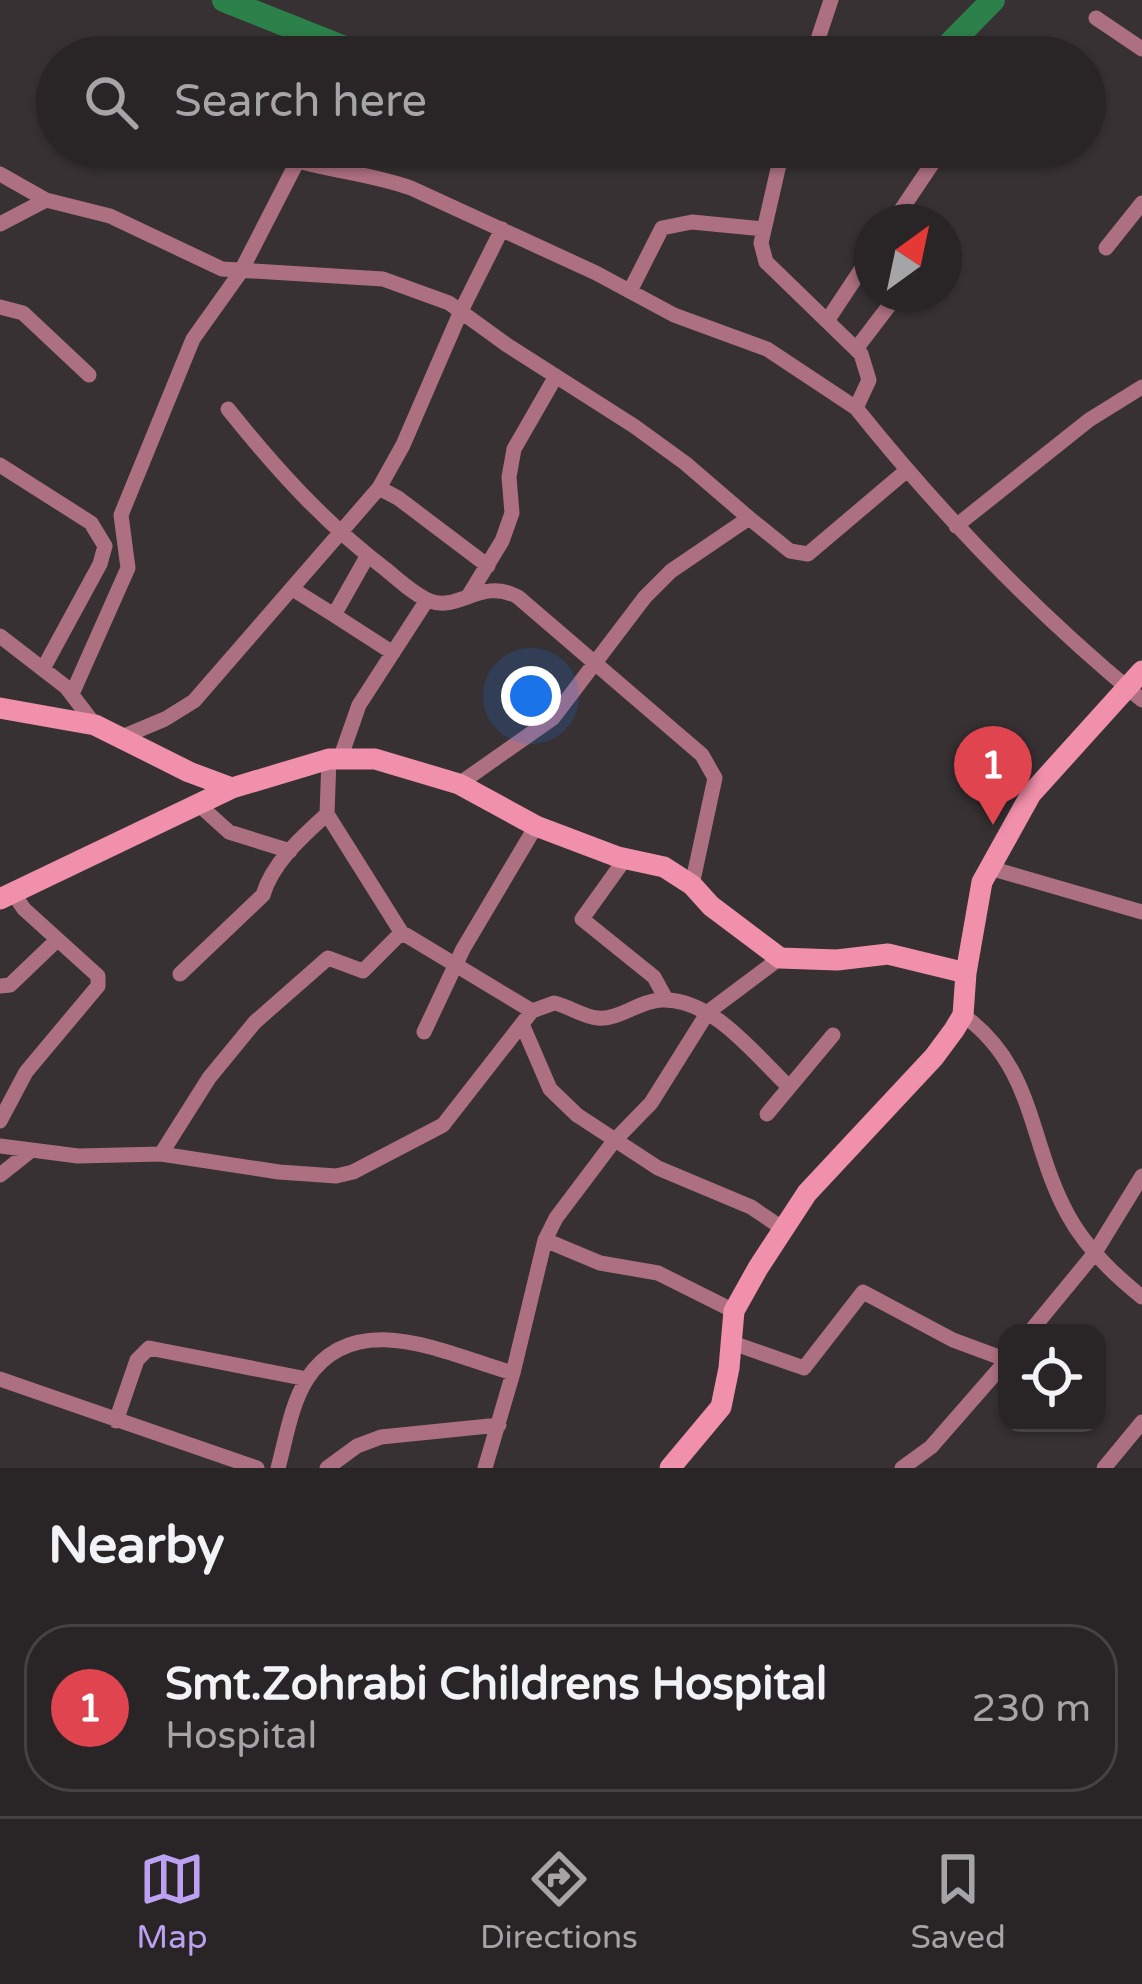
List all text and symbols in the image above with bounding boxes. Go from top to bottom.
search box [36,36,1106,168]
icon: search [78,69,144,135]
text: Search here [174,75,427,129]
north arrow [854,204,962,312]
your location [501,666,561,726]
pin: 1 [954,726,1032,825]
map controls [998,1324,1106,1432]
button: locate [998,1324,1106,1432]
text: Nearby [48,1515,225,1577]
text: Smt.Zohrabi Childrens Hospital [165,1658,827,1712]
text: 1 [78,1685,102,1732]
text: 230 m [972,1685,1091,1732]
text: Hospital [165,1712,317,1759]
tab: Map [136,1846,208,1957]
tab: Directions [480,1846,638,1957]
tab: Saved [910,1846,1006,1957]

